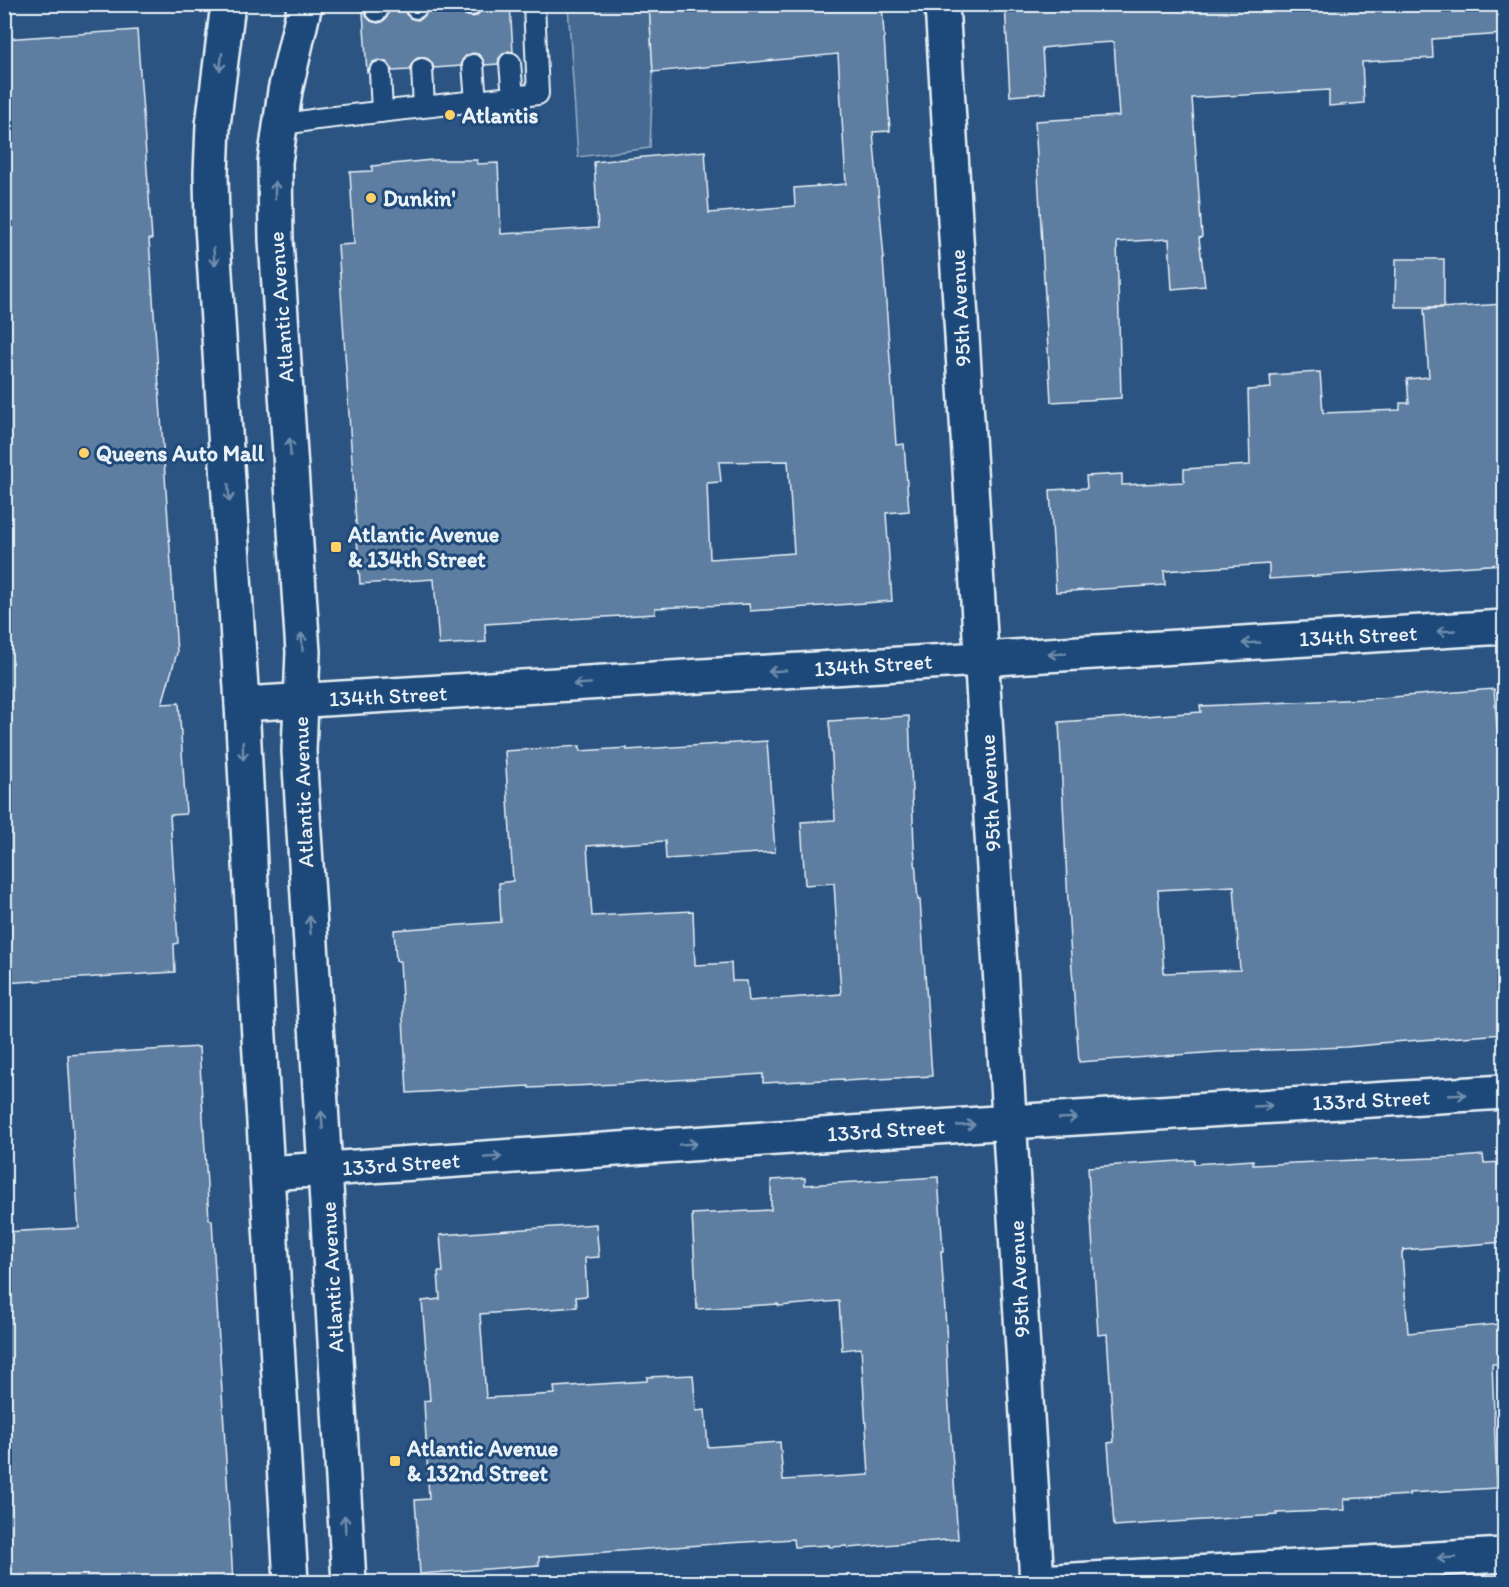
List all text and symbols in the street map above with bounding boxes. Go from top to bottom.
one-way arrow [215,52,226,72]
place label: Atlantis [461,102,538,129]
marker: Atlantis [443,108,457,122]
one-way arrow [269,180,281,200]
place label: Dunkin' [383,185,456,212]
marker: Dunkin' [364,191,378,205]
street label: Atlantic Avenue [262,231,300,383]
one-way arrow [209,246,220,266]
street label: 95th Avenue [943,249,977,367]
one-way arrow [284,438,295,458]
place label: Queens Auto Mall [96,440,265,467]
marker: Queens Auto Mall [77,446,91,460]
one-way arrow [223,483,234,503]
place label: Atlantic Avenue & 134th Street [347,521,499,573]
marker: Atlantic Avenue & 134th Street [329,540,343,554]
street label: 134th Street [1298,619,1418,653]
one-way arrow [1437,626,1457,637]
one-way arrow [297,633,308,653]
one-way arrow [1242,637,1262,648]
street label: 134th Street [813,647,933,683]
one-way arrow [1047,649,1067,660]
one-way arrow [767,666,787,677]
one-way arrow [573,678,593,689]
street label: 134th Street [328,679,448,713]
street label: Atlantic Avenue [287,716,319,868]
street label: 95th Avenue [973,734,1007,852]
one-way arrow [238,741,249,761]
one-way arrow [304,916,315,936]
street label: 133rd Street [1311,1083,1431,1117]
one-way arrow [1447,1089,1467,1100]
one-way arrow [1252,1101,1272,1112]
one-way arrow [317,1110,328,1130]
street label: 133rd Street [826,1112,946,1148]
one-way arrow [1057,1113,1077,1124]
one-way arrow [956,1119,976,1130]
one-way arrow [678,1138,697,1149]
street label: 133rd Street [341,1146,461,1182]
one-way arrow [483,1152,503,1163]
street label: Atlantic Avenue [315,1201,349,1353]
street label: 95th Avenue [1002,1220,1036,1338]
place label: Atlantic Avenue & 132nd Street [406,1435,558,1487]
marker: Atlantic Avenue & 132nd Street [388,1454,402,1468]
one-way arrow [340,1515,351,1535]
one-way arrow [1437,1553,1457,1564]

